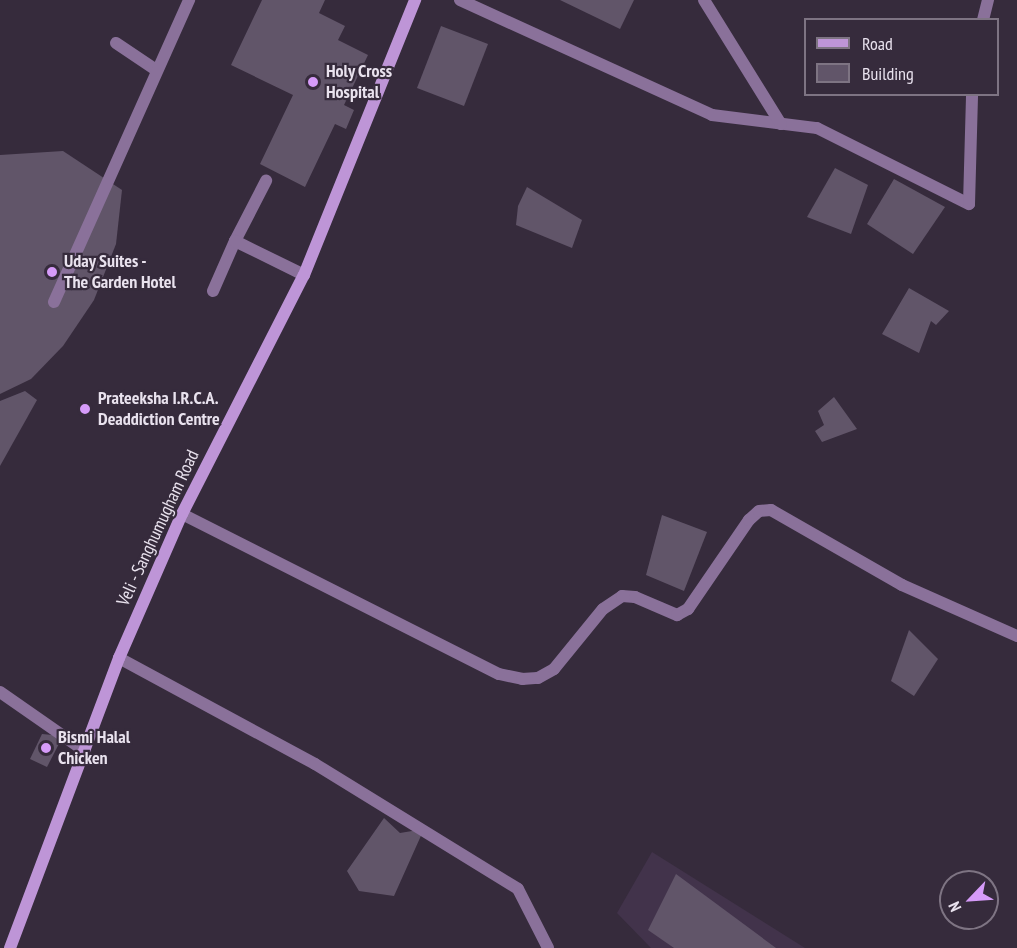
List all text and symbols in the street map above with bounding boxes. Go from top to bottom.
legend [804,18,999,96]
text: Road [862,32,893,55]
place label: Holy Cross Hospital [326,61,393,104]
text: Building [862,62,914,85]
marker: Holy Cross Hospital [304,73,322,91]
place label: Uday Suites - The Garden Hotel [64,251,176,294]
marker: Uday Suites - The Garden Hotel [45,265,59,279]
place label: Prateeksha I.R.C.A. Deaddiction Centre [98,388,220,430]
marker: Prateeksha I.R.C.A. Deaddiction Centre [76,400,94,418]
street label: Veli - Sanghumugham Road [112,446,204,610]
place label: Bismi Halal Chicken [58,727,130,770]
marker: Bismi Halal Chicken [39,741,53,755]
north arrow [939,870,999,930]
text: N [944,899,965,915]

